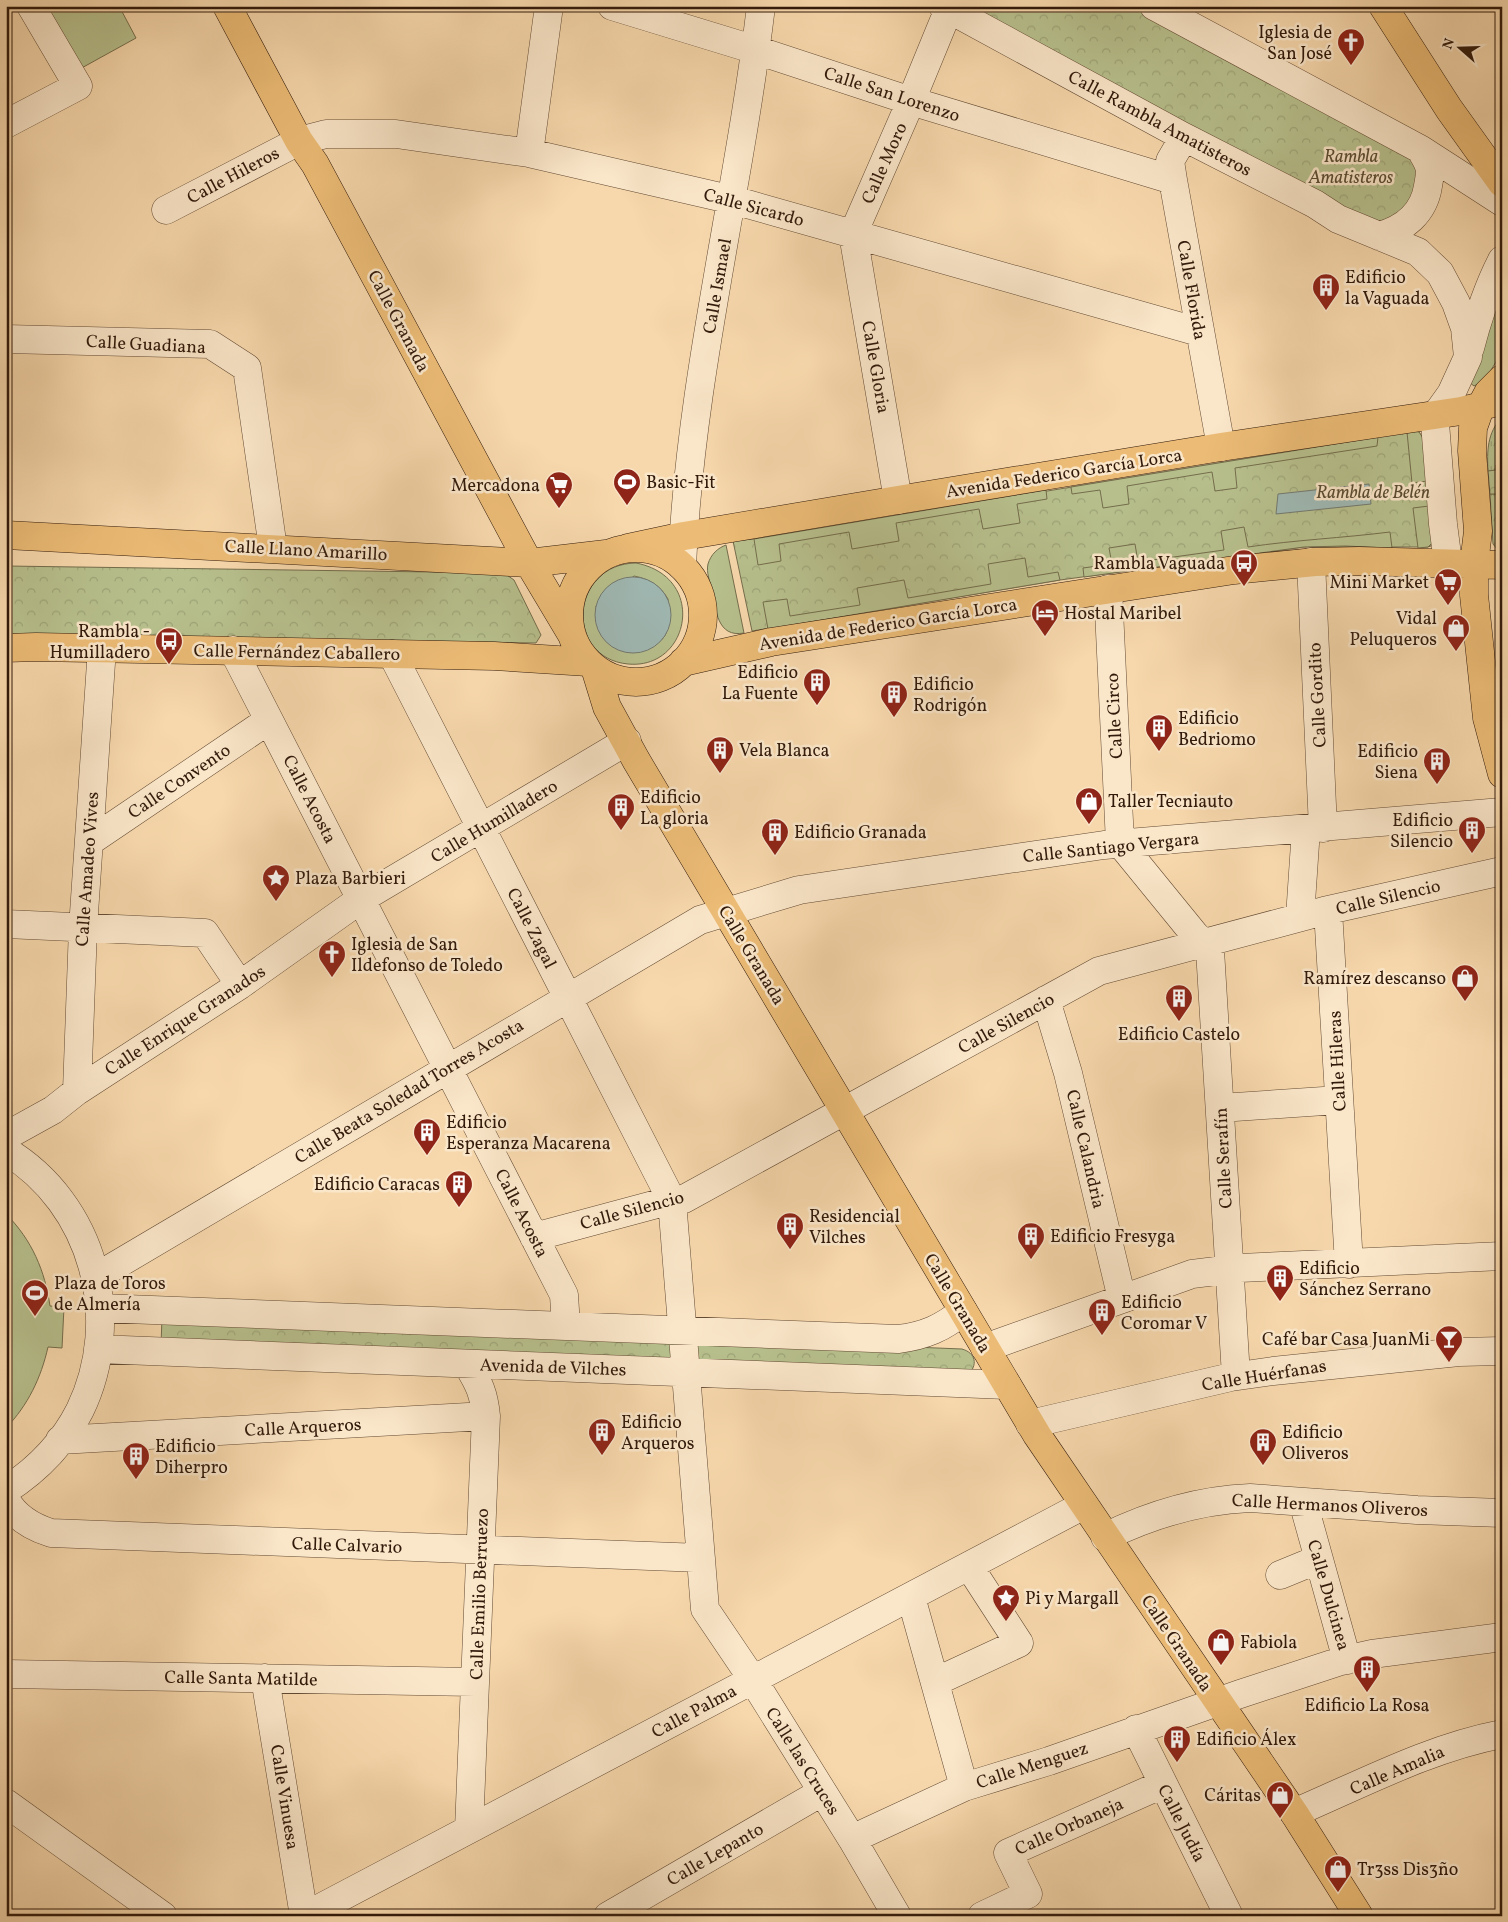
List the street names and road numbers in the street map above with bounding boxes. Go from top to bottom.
street label: Calle San Lorenzo [820,62,963,129]
street label: Calle Rambla Amatisteros [1063,65,1256,183]
street label: Calle Moro [856,119,914,208]
street label: Calle Hileros [183,142,284,211]
street label: Calle Sicardo [701,183,807,234]
street label: Calle Ismael [698,237,739,336]
street label: Calle Florida [1169,238,1212,342]
street label: Calle Granada [360,266,435,377]
street label: Calle Gloria [854,319,895,416]
street label: Calle Guadiana [85,330,207,361]
street label: Avenida Federico García Lorca [944,443,1184,506]
street label: Calle Llano Amarillo [224,535,388,568]
street label: Avenida de Federico García Lorca [757,593,1019,658]
street label: Calle Fernández Caballero [193,639,400,668]
street label: Calle Gordito [1303,642,1334,748]
street label: Calle Circo [1101,672,1130,759]
street label: Calle Convento [123,739,236,826]
street label: Calle Acosta [276,751,342,848]
street label: Calle Humilladero [427,774,563,870]
street label: Calle Amadeo Vives [71,791,106,947]
street label: Calle Santiago Vergara [1022,827,1201,870]
street label: Calle Silencio [1334,874,1443,923]
street label: Calle Zagal [500,884,562,973]
street label: Calle Granada [711,901,790,1010]
street label: Calle Enrique Granados [101,960,271,1083]
street label: Calle Silencio [954,988,1059,1061]
street label: Calle Hileras [1323,1010,1354,1112]
street label: Calle Beata Soledad Torres Acosta [291,1014,529,1171]
street label: Calle Calandria [1059,1087,1110,1211]
street label: Calle Serafín [1209,1106,1240,1209]
street label: Calle Acosta [488,1165,554,1262]
street label: Calle Silencio [578,1186,687,1237]
street label: Calle Granada [917,1249,996,1358]
street label: Avenida de Vilches [479,1353,627,1384]
street label: Calle Huérfanas [1200,1354,1328,1399]
street label: Calle Arqueros [244,1413,362,1444]
street label: Calle Hermanos Oliveros [1231,1489,1429,1524]
street label: Calle Emilio Berruezo [465,1508,496,1680]
street label: Calle Calvario [291,1532,403,1561]
street label: Calle Dulcinea [1300,1537,1355,1654]
street label: Calle Granada [1134,1590,1217,1697]
street label: Calle Santa Matilde [164,1666,318,1693]
street label: Calle Palma [648,1679,742,1745]
street label: Calle las Cruces [759,1703,845,1821]
street label: Calle Menguez [973,1737,1092,1796]
street label: Calle Amalia [1346,1740,1449,1803]
street label: Calle Vinuesa [263,1743,304,1852]
street label: Calle Judía [1150,1780,1211,1867]
street label: Calle Orbaneja [1011,1792,1128,1862]
street label: Calle Lepanto [663,1817,769,1893]

